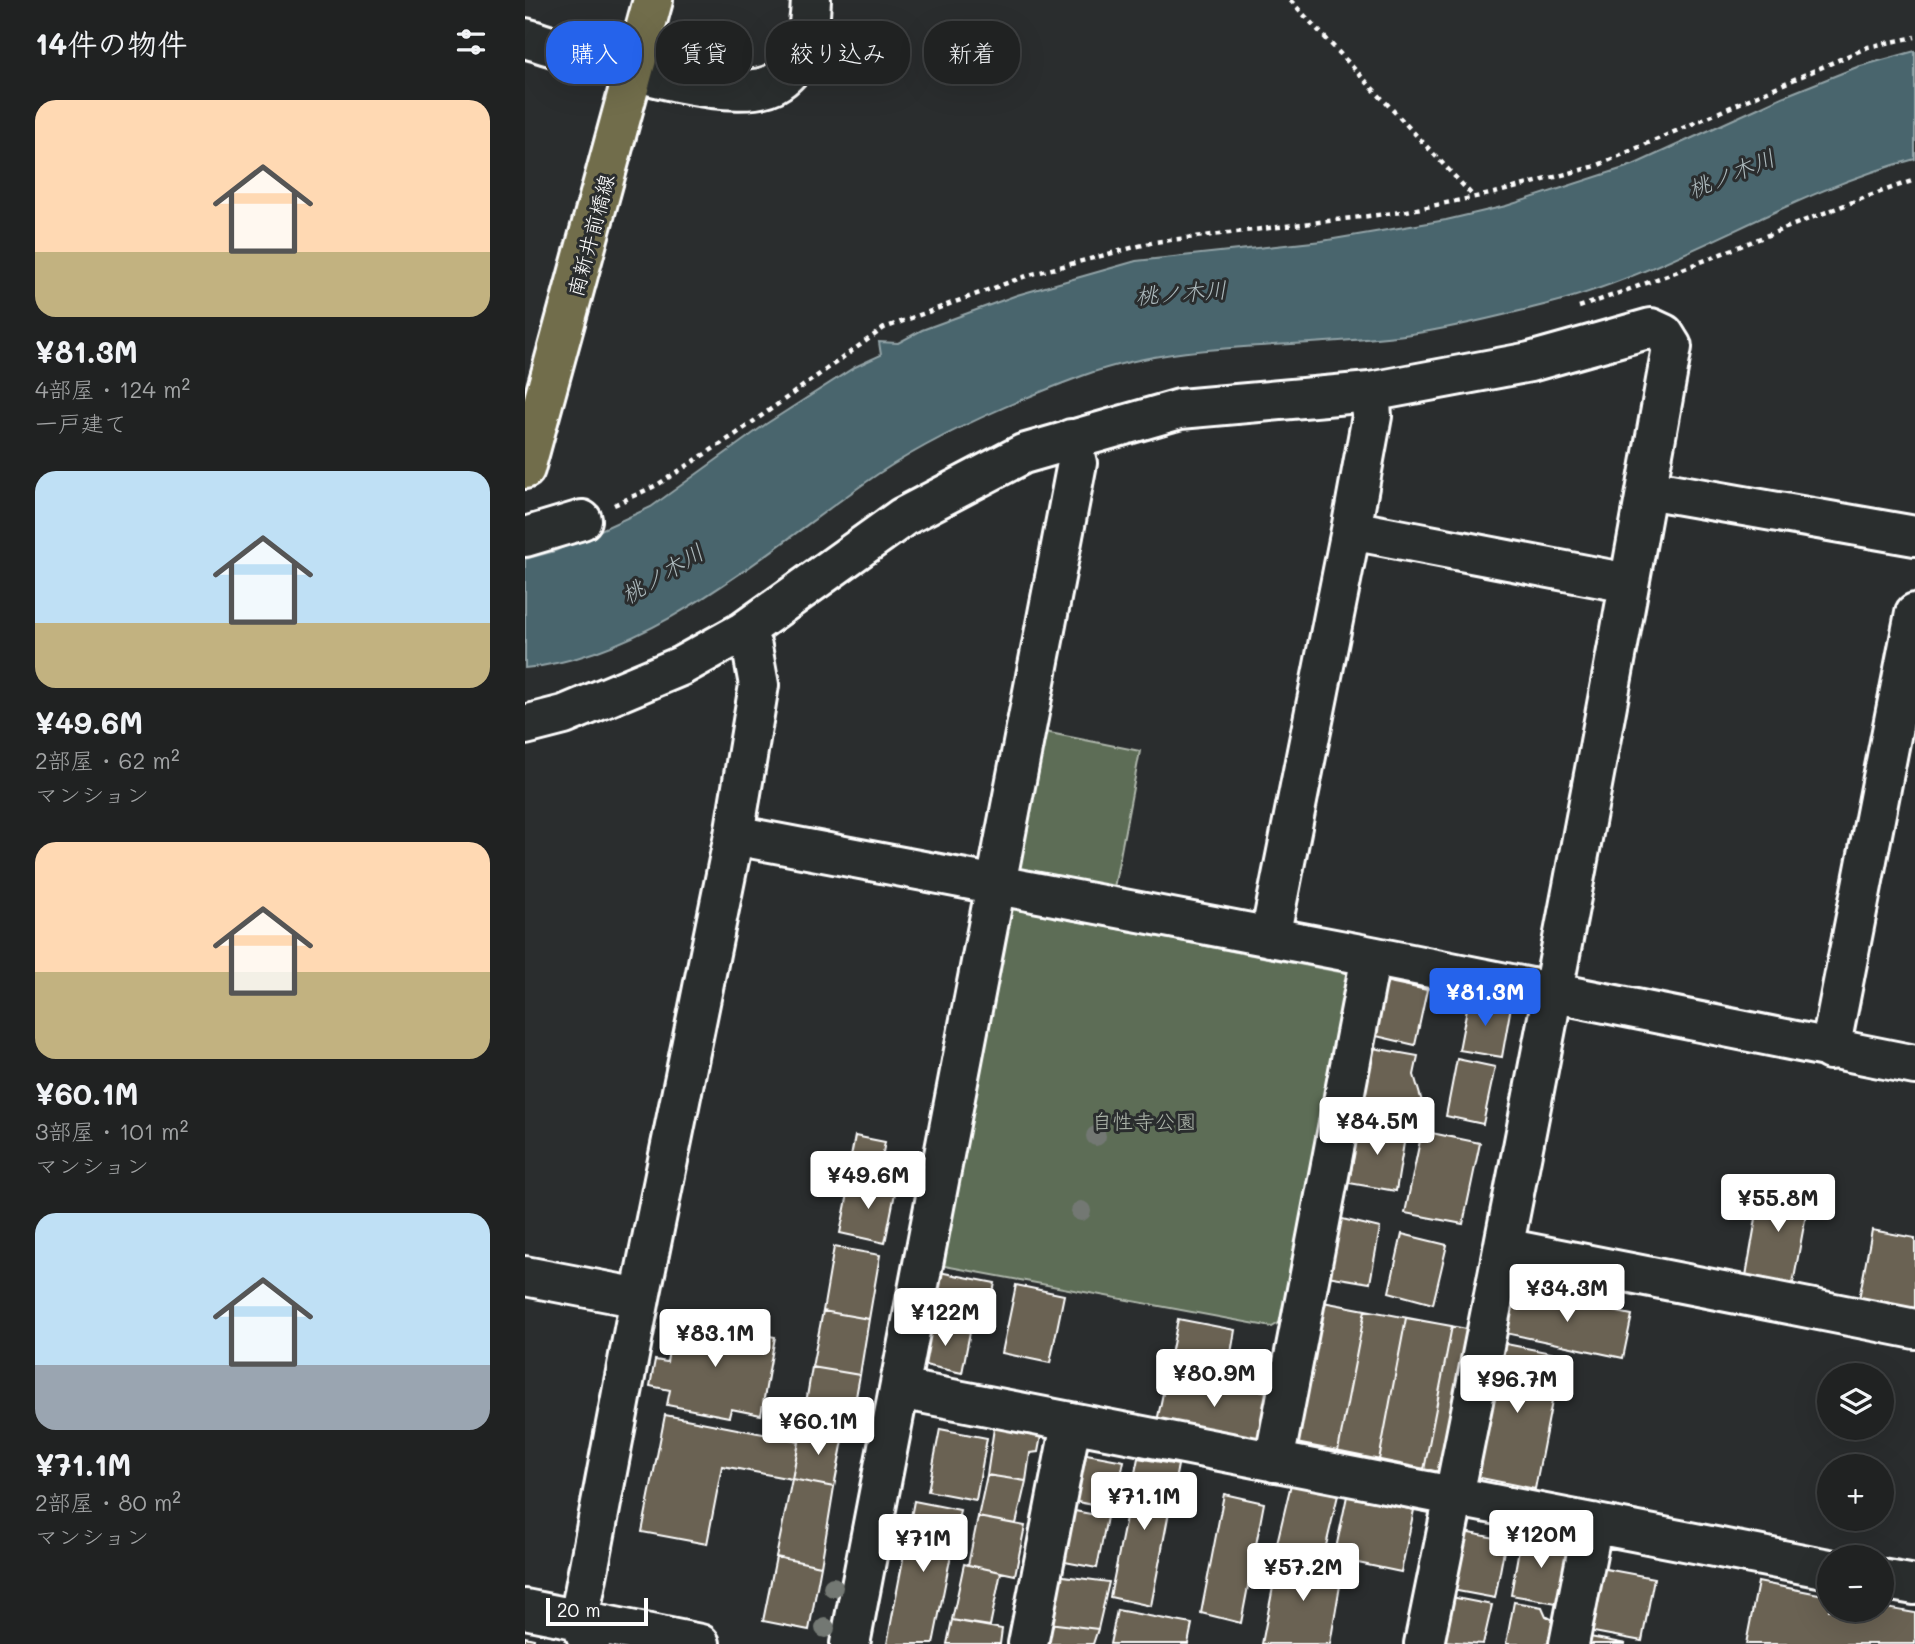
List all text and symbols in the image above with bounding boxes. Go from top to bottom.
chip: 購入 [546,21,642,84]
chip: 賃貸 [656,21,752,84]
chip: 絞り込み [766,21,910,84]
chip: 新着 [924,21,1020,84]
text: 14件の物件 [35,23,187,63]
icon: filters [452,23,490,61]
water label: 桃ノ木川 [1683,142,1779,204]
icon: home [200,146,326,272]
street label: 南新井前橋線 [561,171,619,299]
water label: 桃ノ木川 [1134,274,1228,310]
text: ¥81.3M [35,331,138,371]
text: 4部屋 · 124 m² [35,374,190,404]
text: 一戸建て [35,408,127,438]
icon: home [200,517,326,643]
water label: 桃ノ木川 [615,536,709,610]
text: ¥49.6M [35,702,143,742]
text: 2部屋 · 62 m² [35,745,180,775]
text: マンション [35,779,149,809]
icon: home [200,888,326,1014]
pin: ¥81.3M [1428,968,1542,1028]
text: ¥81.3M [1445,976,1525,1006]
text: ¥60.1M [35,1073,139,1113]
pin: ¥84.5M [1320,1098,1434,1157]
text: ¥84.5M [1335,1105,1419,1135]
park label: 自性寺公園 [1092,1107,1197,1134]
text: 3部屋 · 101 m² [35,1116,188,1146]
text: マンション [35,1150,149,1180]
pin: ¥49.6M [811,1152,925,1211]
text: ¥49.6M [826,1159,910,1189]
pin: ¥55.8M [1721,1174,1835,1234]
text: ¥55.8M [1737,1182,1819,1212]
icon: home [200,1259,326,1385]
pin: ¥34.3M [1510,1264,1624,1324]
text: ¥34.3M [1526,1272,1608,1302]
pin: ¥122M [896,1288,994,1348]
text: ¥122M [910,1296,980,1326]
pin: ¥83.1M [658,1310,772,1369]
text: ¥83.1M [675,1317,755,1347]
pin: ¥80.9M [1157,1350,1271,1409]
pin: ¥96.7M [1460,1356,1574,1415]
text: ¥80.9M [1172,1357,1256,1387]
text: ¥96.7M [1476,1363,1558,1393]
map controls [1817,1363,1894,1622]
button: layers [1817,1363,1894,1440]
pin: ¥60.1M [761,1398,875,1457]
text: ¥60.1M [778,1405,858,1435]
text: ¥71.1M [35,1444,131,1484]
button: + [1817,1454,1894,1531]
pin: ¥71.1M [1087,1472,1201,1532]
text: ¥71.1M [1107,1480,1181,1510]
text: 2部屋 · 80 m² [35,1487,181,1517]
pin: ¥120M [1492,1510,1590,1570]
pin: ¥71M [882,1514,964,1574]
text: ¥120M [1505,1518,1577,1548]
text: マンション [35,1521,149,1551]
text: ¥71M [895,1522,951,1552]
pin: ¥57.2M [1246,1544,1360,1603]
button: − [1817,1545,1894,1622]
text: ¥57.2M [1263,1551,1343,1581]
scale bar [546,1595,647,1627]
text: 20 m [557,1597,601,1622]

